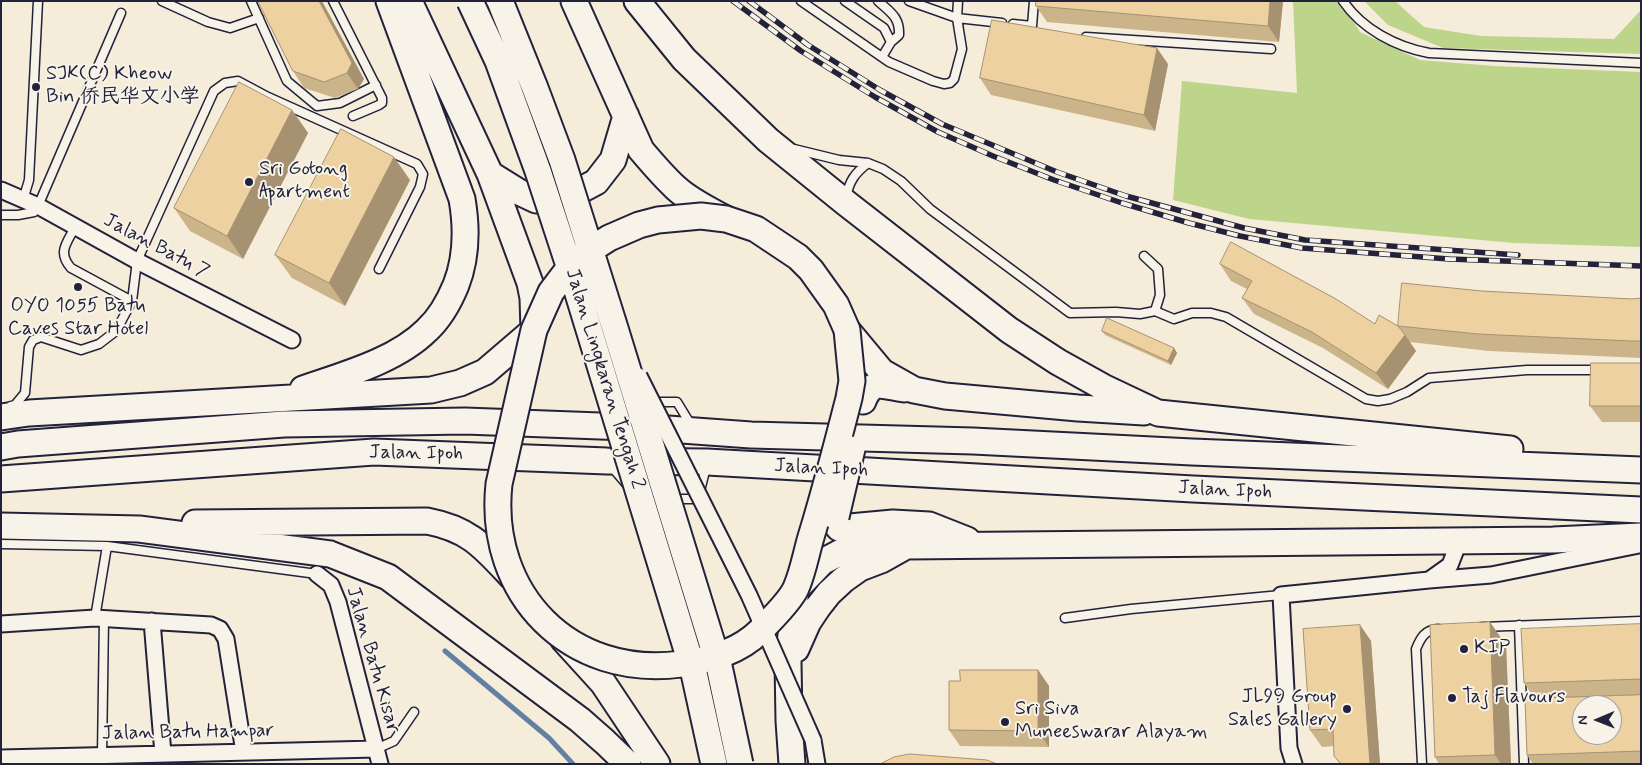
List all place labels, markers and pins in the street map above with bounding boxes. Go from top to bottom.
place label: SJK(C) Kheow Bin 侨民华文小学 [46,63,200,110]
marker: SJK(C) Kheow Bin 侨民华文小学 [30,81,42,93]
place label: Sri Gotong Apartment [259,158,350,205]
marker: Sri Gotong Apartment [243,176,255,188]
marker: OYO 1055 Batu Caves Star Hotel [72,281,84,293]
place label: OYO 1055 Batu Caves Star Hotel [8,295,148,342]
place label: KIP [1474,637,1510,661]
marker: KIP [1458,643,1470,655]
place label: JL99 Group Sales Gallery [1228,686,1337,733]
place label: Taj Flavours [1462,686,1566,710]
marker: Taj Flavours [1446,692,1458,704]
place label: Sri Siva Muneeswarar Alayam [1015,698,1208,745]
marker: JL99 Group Sales Gallery [1341,703,1353,715]
marker: Sri Siva Muneeswarar Alayam [999,716,1011,728]

